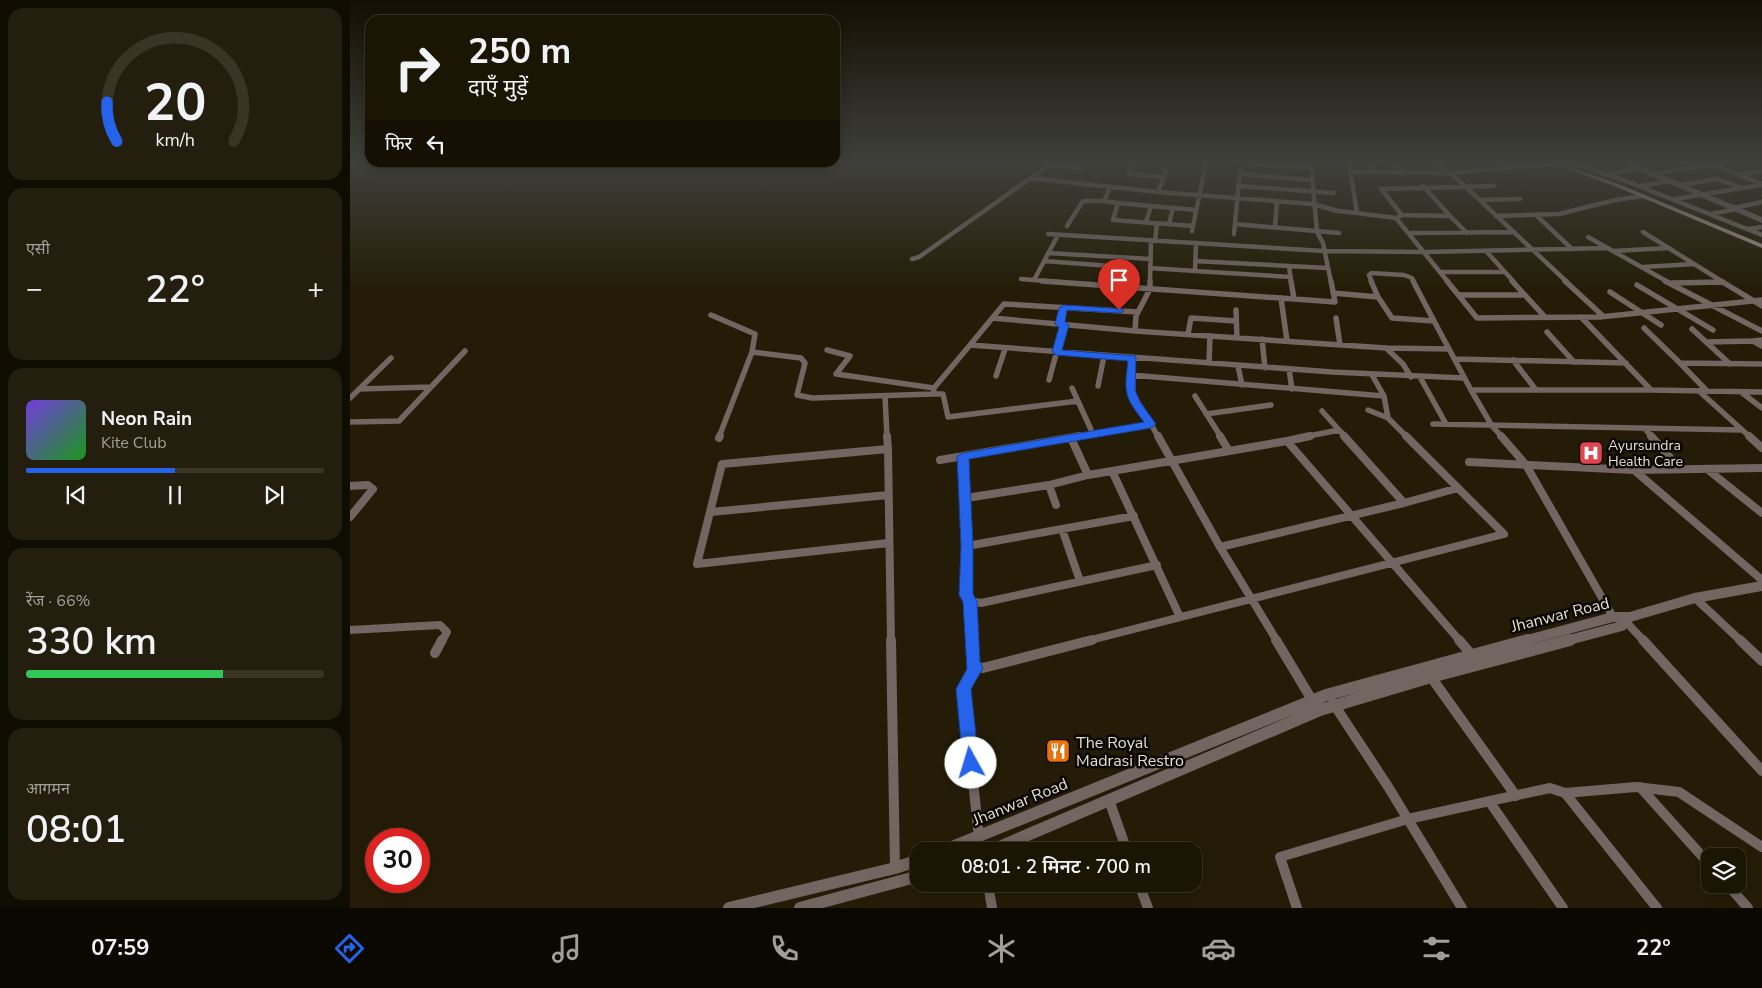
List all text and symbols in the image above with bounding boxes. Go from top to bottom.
text: 250 m [468,28,571,75]
icon: right [385,35,450,100]
text: 20 [144,67,206,138]
text: दाएँ मुड़ें [468,73,528,103]
text: km/h [155,128,195,152]
icon: left [422,130,450,158]
text: फिर [385,131,412,157]
text: एसी [26,238,50,260]
pin [1098,259,1140,310]
text: 22° [145,264,205,315]
icon: arrive [1105,266,1133,294]
text: − [26,270,43,308]
text: + [307,270,324,308]
text: Neon Rain [101,406,192,432]
text: Kite Club [101,432,167,454]
place label: Ayursundra Health Care [1608,436,1683,471]
hospital icon: Ayursundra Health Care [1578,440,1604,466]
icon: previous [62,481,90,509]
icon: pause [161,481,189,509]
icon: next [260,481,288,509]
text: रेंज · 66% [26,590,90,612]
street label: Jhanwar Road [1508,592,1612,638]
text: 330 km [26,616,157,667]
place label: The Royal Madrasi Restro [1076,732,1184,772]
position arrow [944,736,996,788]
restaurant icon: The Royal Madrasi Restro [1045,738,1071,764]
street label: Jhanwar Road [969,773,1071,831]
text: आगमन [26,778,70,800]
text: 08:01 [26,804,126,855]
speed limit sign: 30 [365,828,430,893]
map controls [1701,848,1746,893]
button: layers [1701,848,1746,893]
text: 08:01 · 2 मिनट · 700 m [961,854,1151,880]
icon: directions [332,931,367,966]
icon: music [549,931,584,966]
icon: phone [767,931,802,966]
icon: climate [984,931,1019,966]
icon: car [1201,931,1236,966]
icon: filters [1419,931,1454,966]
text: 07:59 [91,933,149,963]
text: 22° [1636,933,1671,963]

